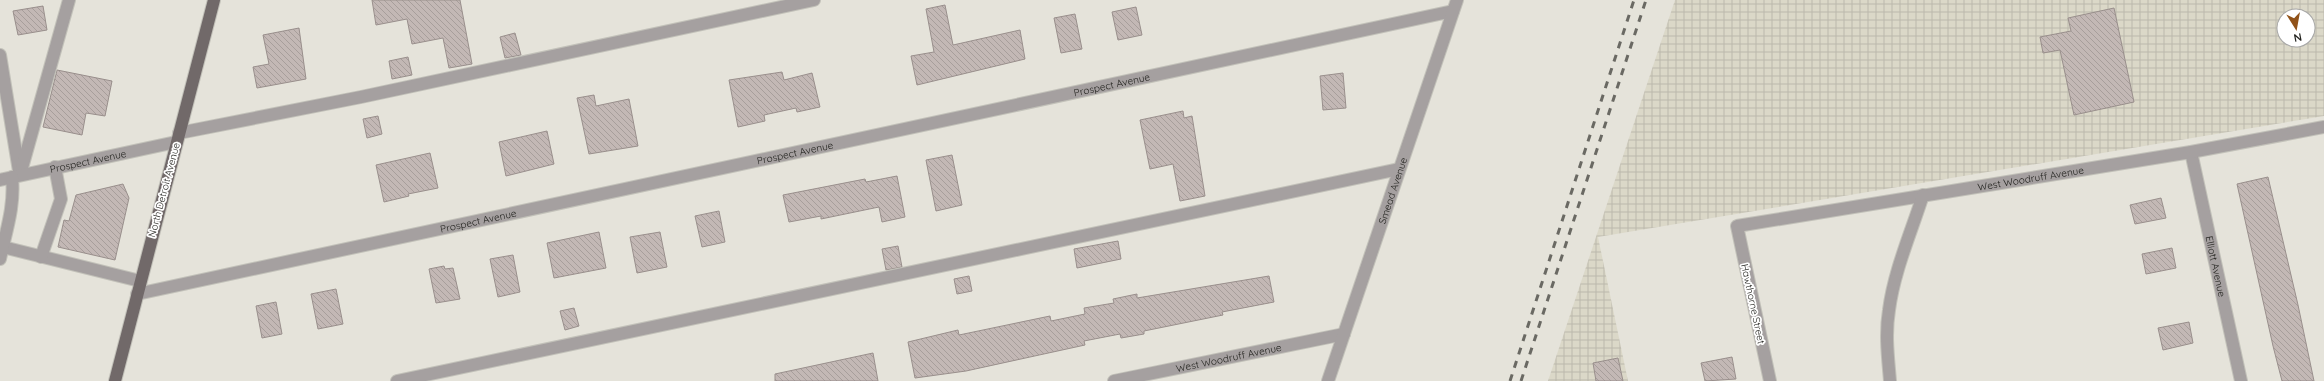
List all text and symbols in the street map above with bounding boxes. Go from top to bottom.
north arrow [2276,8,2316,48]
text: N [2293,30,2303,45]
street label: Prospect Avenue [1072,70,1151,99]
street label: Prospect Avenue [756,138,835,167]
street label: North Detroit Avenue [145,141,183,239]
street label: Prospect Avenue [49,146,128,176]
street label: Smead Avenue [1375,155,1410,226]
street label: West Woodruff Avenue [1977,163,2085,193]
street label: Prospect Avenue [439,206,518,235]
street label: Elliott Avenue [2203,235,2229,298]
street label: Hawthorne Street [1738,263,1768,346]
street label: West Woodruff Avenue [1175,340,1283,375]

